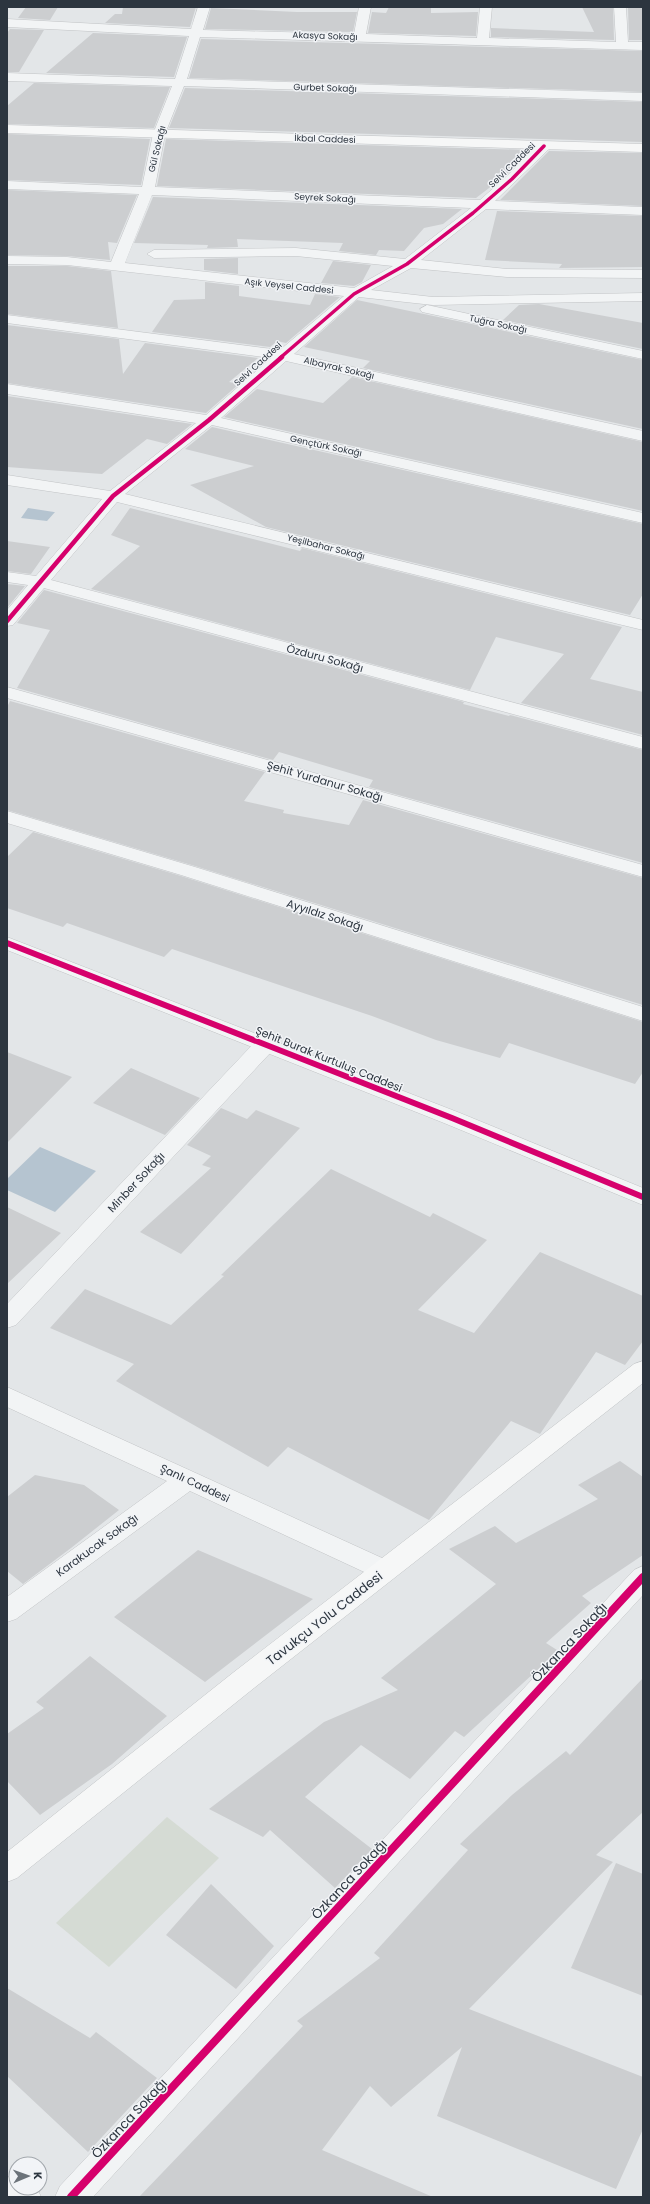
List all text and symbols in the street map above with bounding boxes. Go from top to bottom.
street label: Akasya Sokağı [292,29,358,43]
street label: Gurbet Sokağı [293,81,357,95]
street label: Gül Sokağı [145,125,169,173]
street label: İkbal Caddesi [294,132,356,146]
street label: Selvi Caddesi [486,140,538,190]
street label: Seyrek Sokağı [294,190,356,206]
street label: Aşık Veysel Caddesi [244,275,334,297]
street label: Tuğra Sokağı [468,312,528,336]
street label: Selvi Caddesi [232,339,284,389]
street label: Albayrak Sokağı [303,354,375,382]
street label: Gençtürk Sokağı [289,433,363,459]
street label: Yeşilbahar Sokağı [286,532,366,562]
street label: Özduru Sokağı [285,640,365,676]
street label: Şehit Yurdanur Sokağı [265,757,385,805]
street label: Ayyıldız Sokağı [284,895,366,935]
street label: Şehit Burak Kurtuluş Caddesi [253,1022,405,1096]
street label: Minber Sokağı [104,1148,168,1216]
street label: Şanlı Caddesi [157,1460,233,1506]
street label: Karakucak Sokağı [53,1510,141,1580]
street label: Tavukçu Yolu Caddesi [262,1567,387,1670]
street label: Özkanca Sokağı [527,1598,612,1687]
street label: Özkanca Sokağı [307,1835,392,1924]
street label: Özkanca Sokağı [87,2074,172,2163]
north arrow [8,2156,48,2196]
text: K [30,2172,46,2180]

